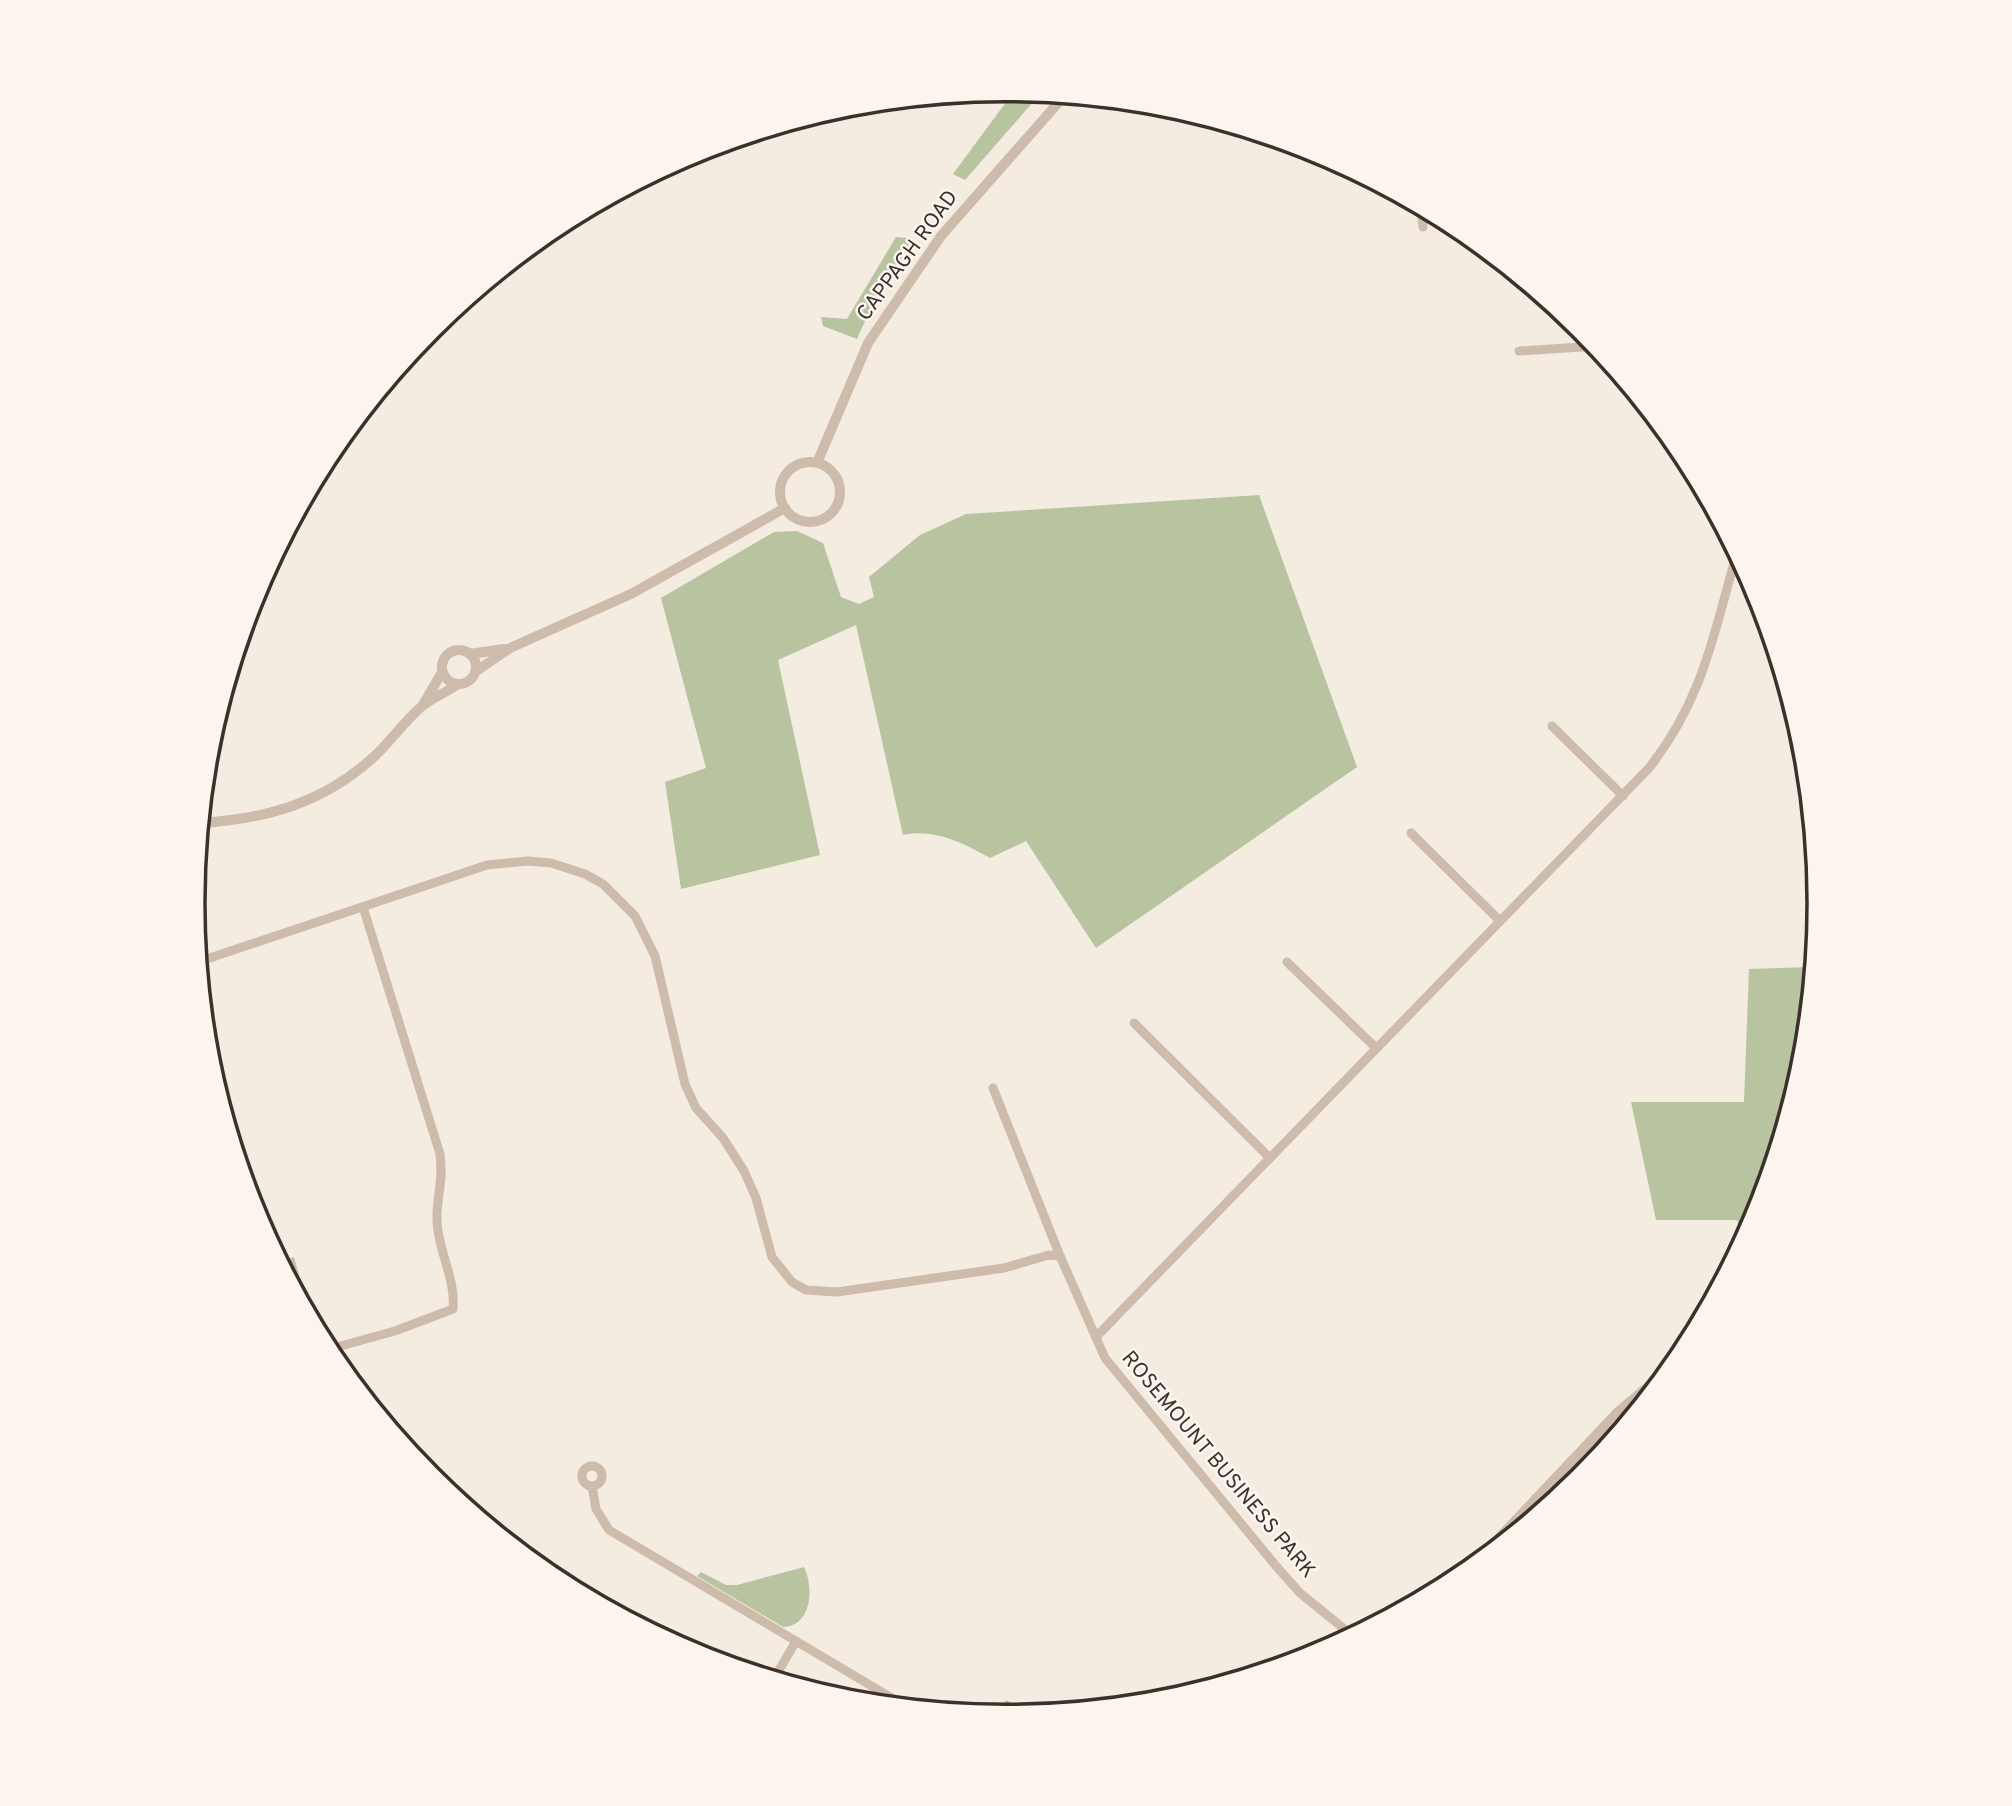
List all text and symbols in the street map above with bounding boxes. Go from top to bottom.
street label: CAPPAGH ROAD [851,185,965,327]
street label: ROSEMOUNT BUSINESS PARK [1115,1346,1321,1584]

